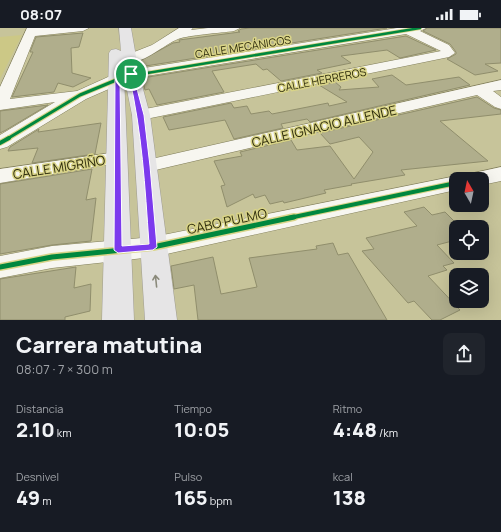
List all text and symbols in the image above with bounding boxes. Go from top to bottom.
text: 08:07 [20,4,62,25]
street label: CALLE MECÁNICOS [194,31,292,61]
pin [114,57,148,91]
icon: arrive [120,63,142,85]
street label: CALLE HERREROS [276,64,368,95]
street label: CALLE IGNACIO ALLENDE [250,101,398,151]
street label: CALLE MIGRIÑO [12,151,107,183]
north arrow [449,172,489,212]
map controls [449,172,489,308]
street label: CABO PULMO [185,204,269,238]
button: locate [449,220,489,260]
button: layers [449,268,489,308]
one-way arrow [153,275,160,288]
text: Carrera matutina [16,330,202,360]
button: share [443,333,485,375]
text: 08:07 · 7 × 300 m [16,360,113,378]
text: Distancia [16,401,63,416]
text: Tiempo [174,401,212,416]
text: Ritmo [333,401,362,416]
text: 2.10 [16,416,55,443]
text: 10:05 [174,416,229,443]
text: 4:48 [333,416,377,443]
text: km [55,425,72,440]
text: /km [377,425,398,440]
text: Desnivel [16,469,59,484]
text: Pulso [174,469,202,484]
text: kcal [333,469,353,484]
text: 49 [16,484,40,511]
text: 165 [174,484,208,511]
text: 138 [333,484,366,511]
text: m [40,493,52,508]
text: bpm [208,493,232,508]

